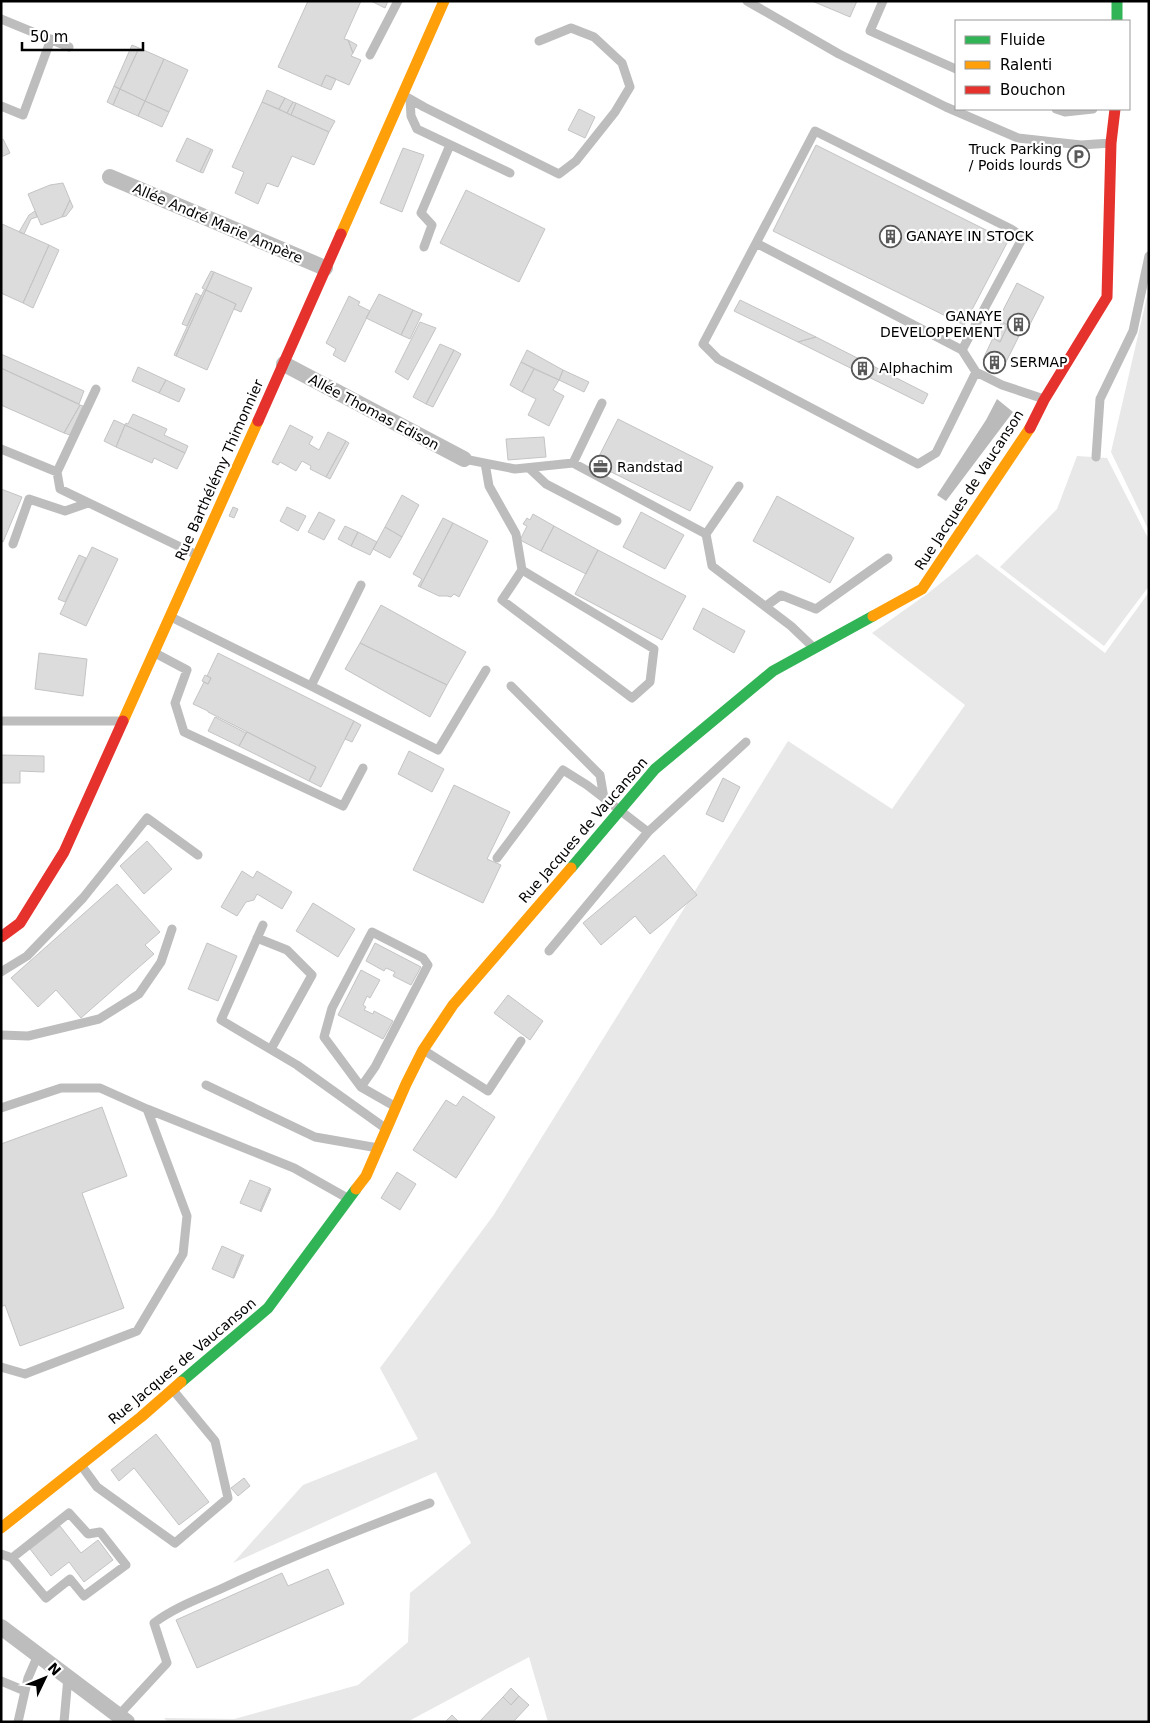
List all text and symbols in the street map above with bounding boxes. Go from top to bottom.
scale bar [22,20,144,52]
legend [955,20,1130,110]
text: 50 m [30,28,68,46]
text: Fluide [1000,31,1045,49]
text: Ralenti [1000,56,1052,74]
text: Bouchon [1000,81,1065,99]
place label: Truck Parking / Poids lourds [968,141,1062,173]
parking icon: Truck Parking / Poids lourds [1066,145,1090,169]
street label: Allée André Marie Ampère [131,180,305,266]
building icon: GANAYE IN STOCK [878,224,902,248]
place label: GANAYE IN STOCK [906,228,1035,244]
place label: GANAYE DEVELOPPEMENT [880,308,1002,340]
building icon: GANAYE DEVELOPPEMENT [1006,312,1030,336]
building icon: SERMAP [982,350,1006,374]
place label: SERMAP [1010,354,1068,370]
building icon: Alphachim [851,356,875,380]
place label: Alphachim [879,360,953,376]
street label: Allée Thomas Edison [306,371,442,453]
street label: Rue Barthélémy Thimonnier [172,377,266,563]
street label: Rue Jacques de Vaucanson [911,407,1027,573]
office icon: Randstad [589,455,613,479]
place label: Randstad [617,459,683,475]
street label: Rue Jacques de Vaucanson [516,754,650,906]
street label: Rue Jacques de Vaucanson [105,1295,259,1427]
north arrow [20,1653,70,1703]
text: N [45,1659,64,1679]

